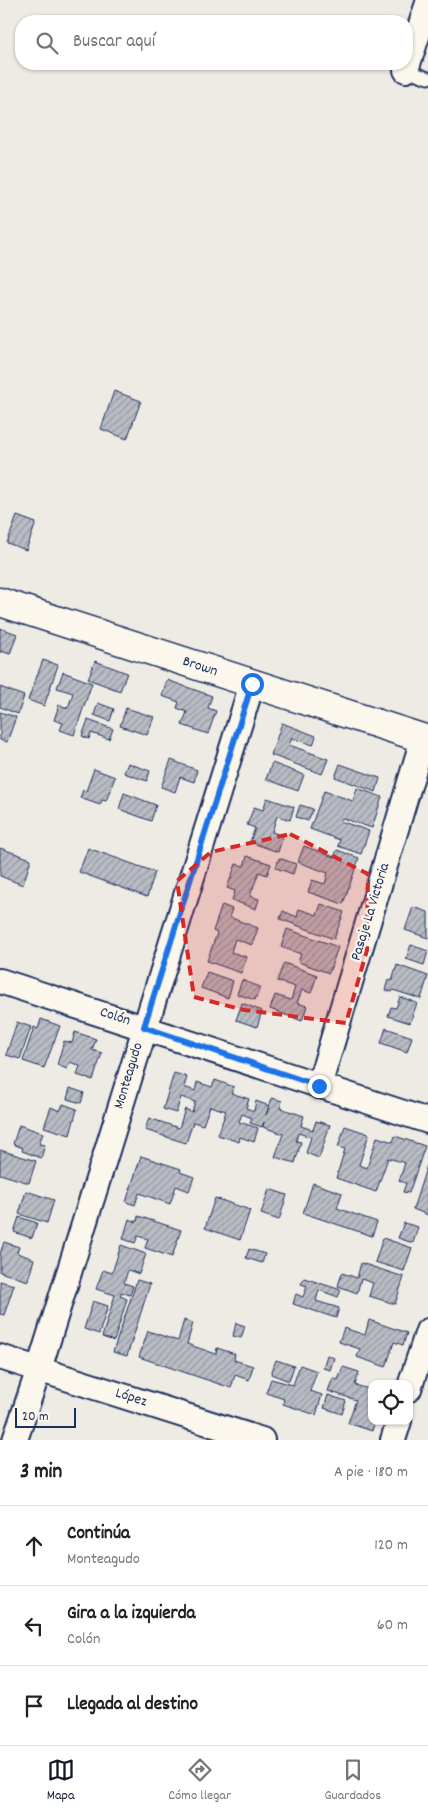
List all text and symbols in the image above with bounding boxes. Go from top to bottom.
search box [15,15,413,70]
icon: search [33,29,61,57]
text: Buscar aquí [73,29,155,56]
street label: Brown [180,651,221,683]
route start [241,673,264,696]
street label: Pasaje La Victoria [346,859,397,964]
street label: Colón [97,1002,133,1032]
street label: Monteagudo [108,1040,150,1112]
route end [308,1075,331,1098]
map controls [368,1380,413,1425]
button: locate [368,1380,413,1425]
street label: López [112,1383,150,1414]
scale bar [15,1405,76,1428]
text: 20 m [22,1407,49,1427]
text: 3 min [20,1458,62,1488]
text: A pie · 180 m [334,1461,408,1484]
text: Continúa [67,1521,130,1548]
icon: ahead [20,1532,48,1560]
text: 120 m [374,1534,408,1557]
text: Monteagudo [67,1548,140,1571]
text: Gira a la izquierda [67,1601,195,1628]
icon: left [20,1612,48,1640]
text: 60 m [377,1614,408,1637]
text: Colón [67,1628,100,1651]
icon: arrive [20,1692,48,1720]
text: Llegada al destino [67,1692,198,1719]
tab: Mapa [47,1756,75,1806]
tab: Cómo llegar [168,1756,231,1806]
tab: Guardados [325,1756,381,1806]

